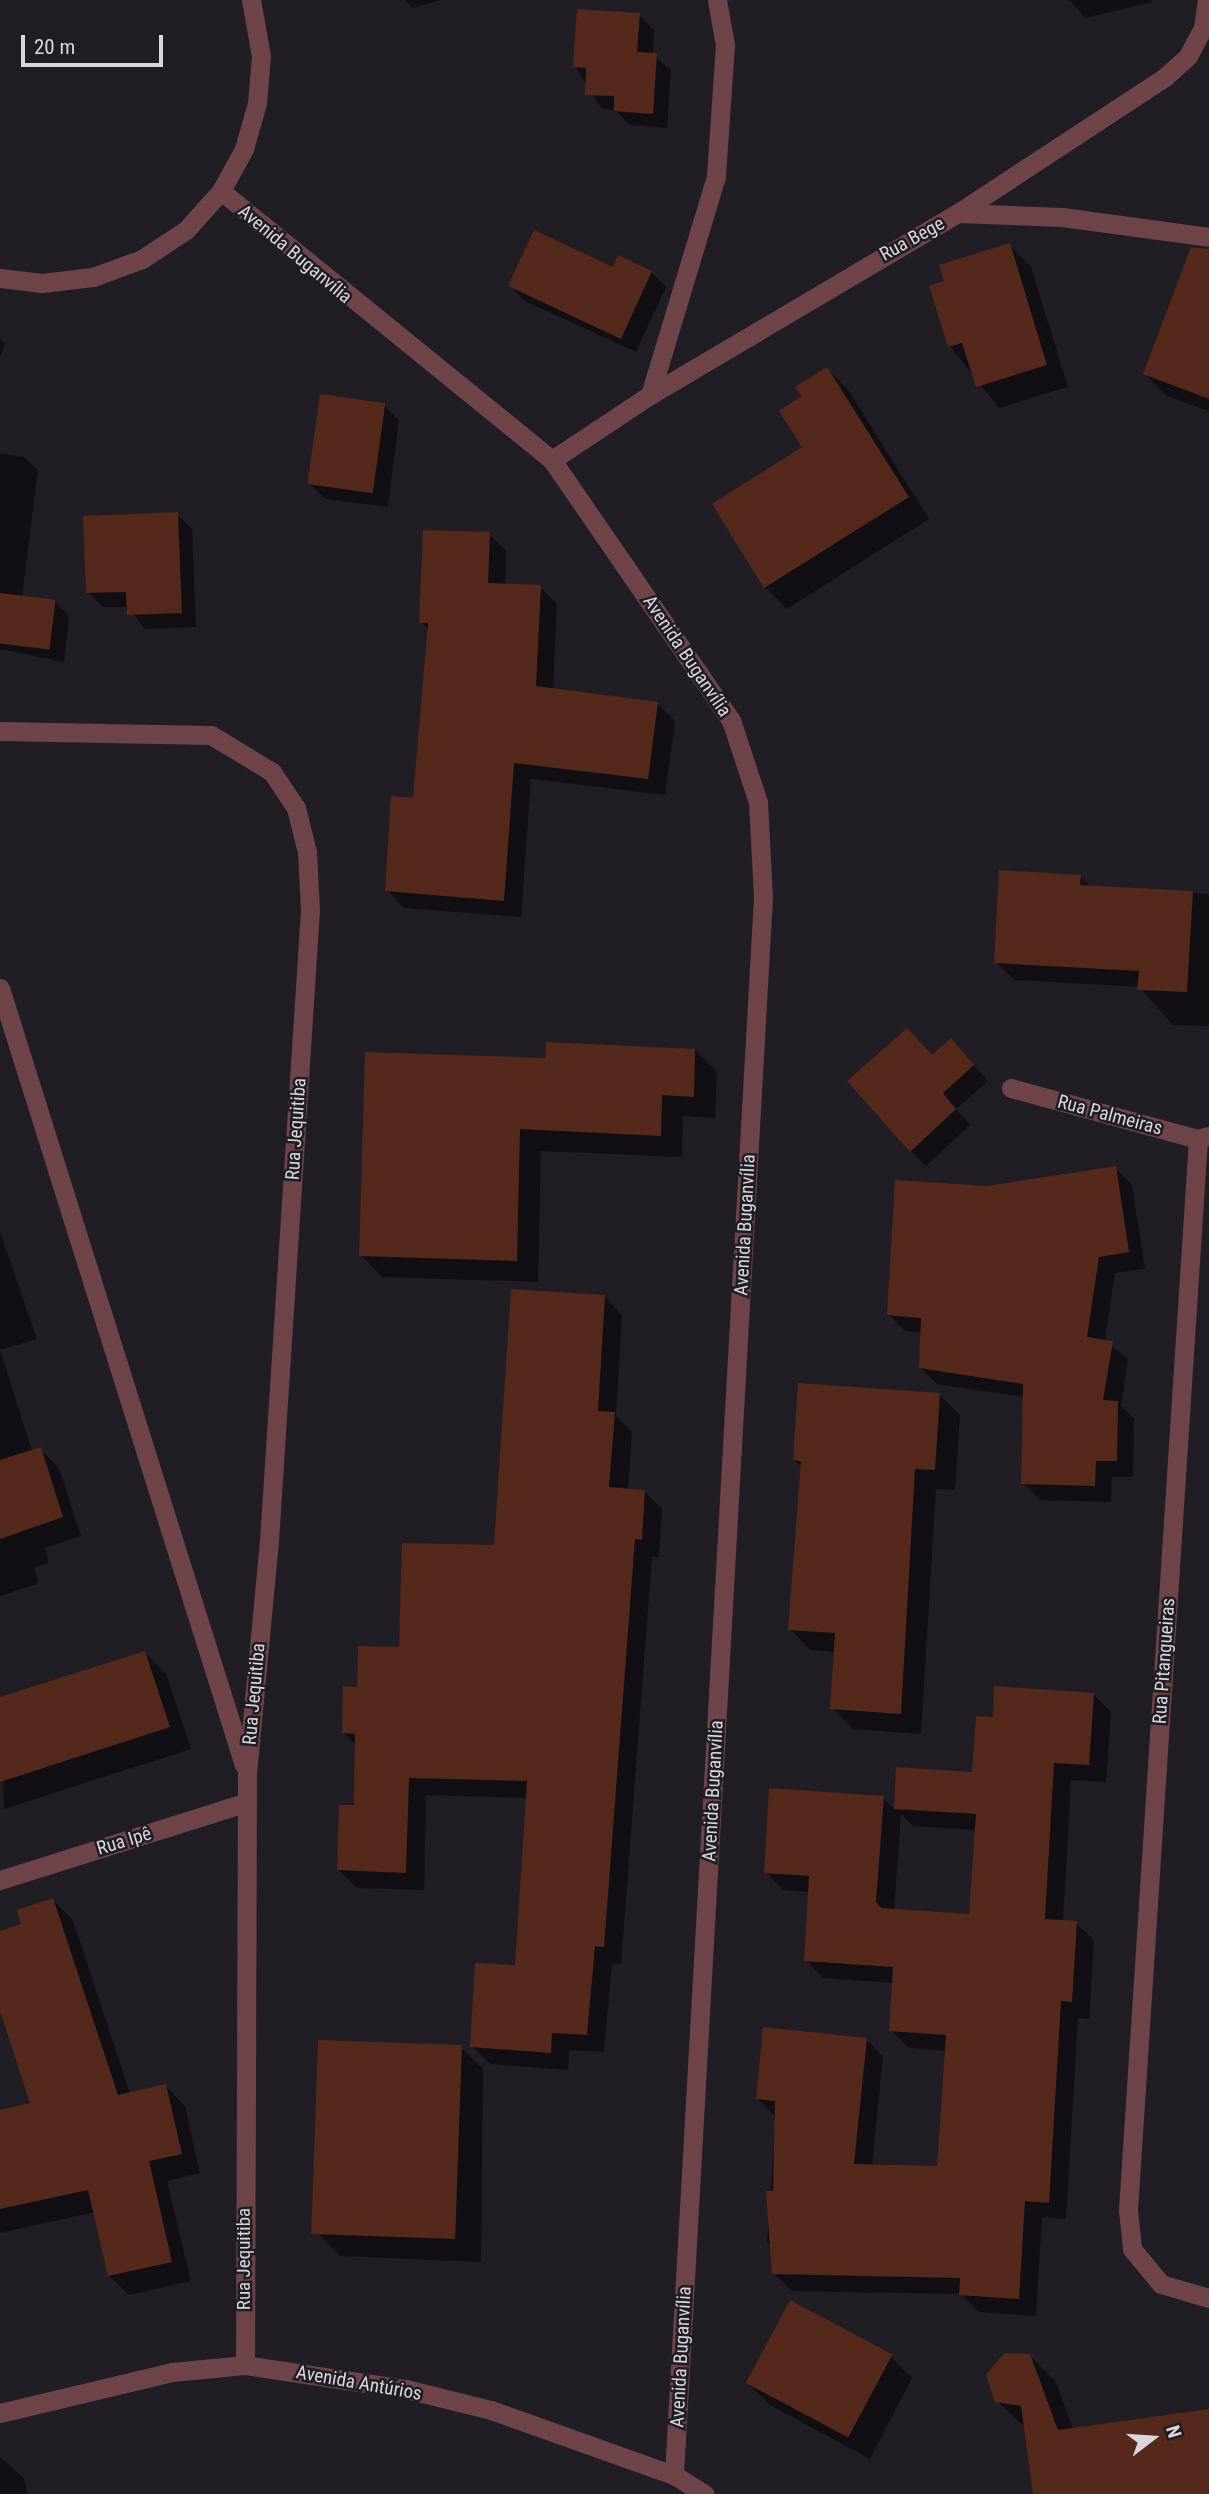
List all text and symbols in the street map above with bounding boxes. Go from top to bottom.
scale bar [24,21,166,65]
text: 20 m [34,35,75,59]
street label: Avenida Buganvília [233,200,357,308]
street label: Rua Bege [876,212,948,266]
street label: Avenida Buganvília [638,591,736,721]
street label: Rua Jequitiba [281,1077,311,1181]
street label: Rua Palmeiras [1055,1090,1165,1140]
street label: Avenida Buganvília [730,1154,760,1296]
street label: Rua Pitangueiras [1148,1597,1180,1725]
street label: Rua Jequitiba [238,1642,270,1746]
street label: Avenida Buganvília [698,1720,728,1862]
street label: Rua Ipê [94,1822,154,1860]
street label: Rua Jequitiba [233,2208,255,2310]
street label: Avenida Buganvília [666,2286,696,2428]
street label: Avenida Antúrios [294,2361,424,2405]
north arrow [1118,2403,1188,2473]
text: N [1161,2423,1186,2441]

